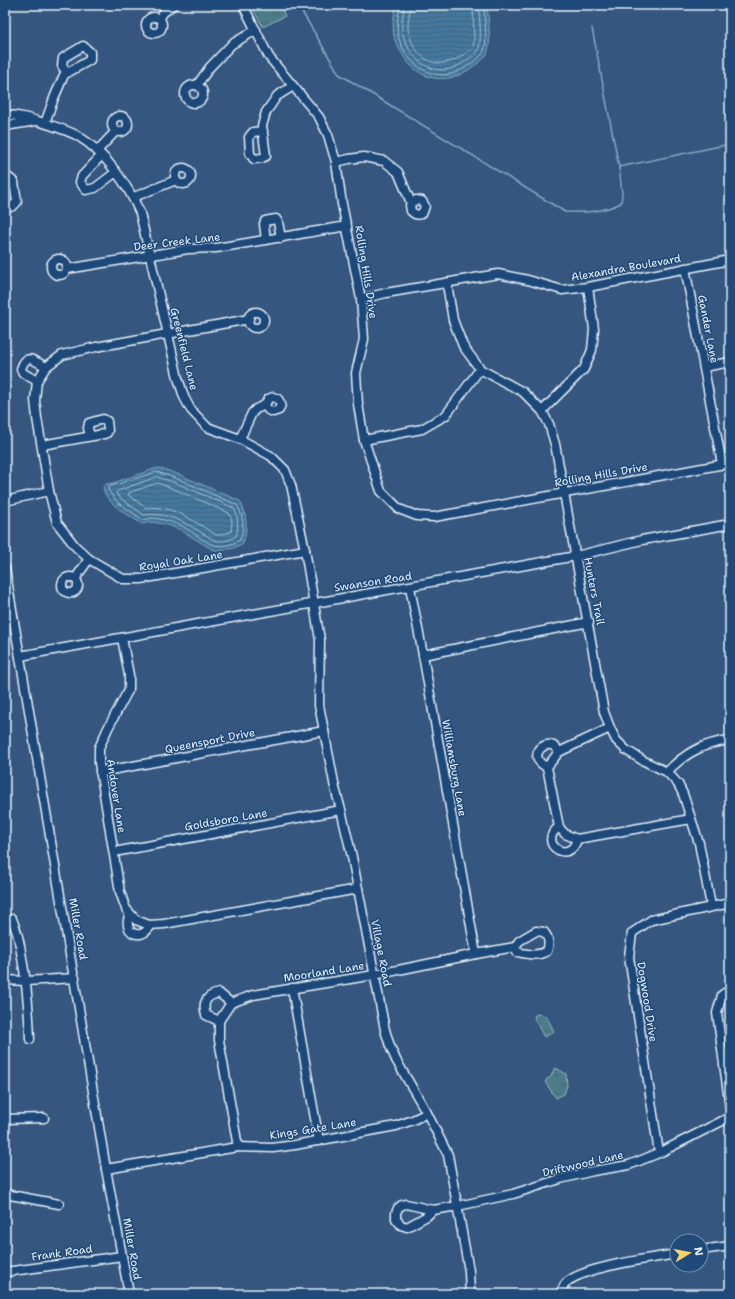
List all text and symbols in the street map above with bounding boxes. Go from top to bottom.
street label: Rolling Hills Drive [351,224,381,320]
street label: Deer Creek Lane [133,229,221,255]
street label: Alexandra Boulevard [570,251,682,285]
street label: Gander Lane [694,294,722,364]
street label: Greenfield Lane [166,306,202,392]
street label: Rolling Hills Drive [553,459,649,491]
street label: Royal Oak Lane [138,547,224,575]
street label: Hunters Trail [580,556,608,627]
street label: Swanson Road [333,568,413,596]
street label: Williamsburg Lane [438,718,470,818]
street label: Queensport Drive [164,725,256,757]
street label: Andover Lane [103,758,129,834]
street label: Goldsboro Lane [183,805,269,835]
street label: Miller Road [65,897,91,961]
street label: Village Road [367,918,395,988]
street label: Moorland Lane [282,958,366,986]
street label: Dogwood Drive [633,961,661,1043]
street label: Kings Gate Lane [269,1115,357,1143]
street label: Driftwood Lane [541,1147,625,1181]
street label: Miller Road [119,1217,145,1281]
north arrow [669,1233,709,1273]
street label: Frank Road [31,1241,93,1265]
text: N [690,1246,707,1257]

